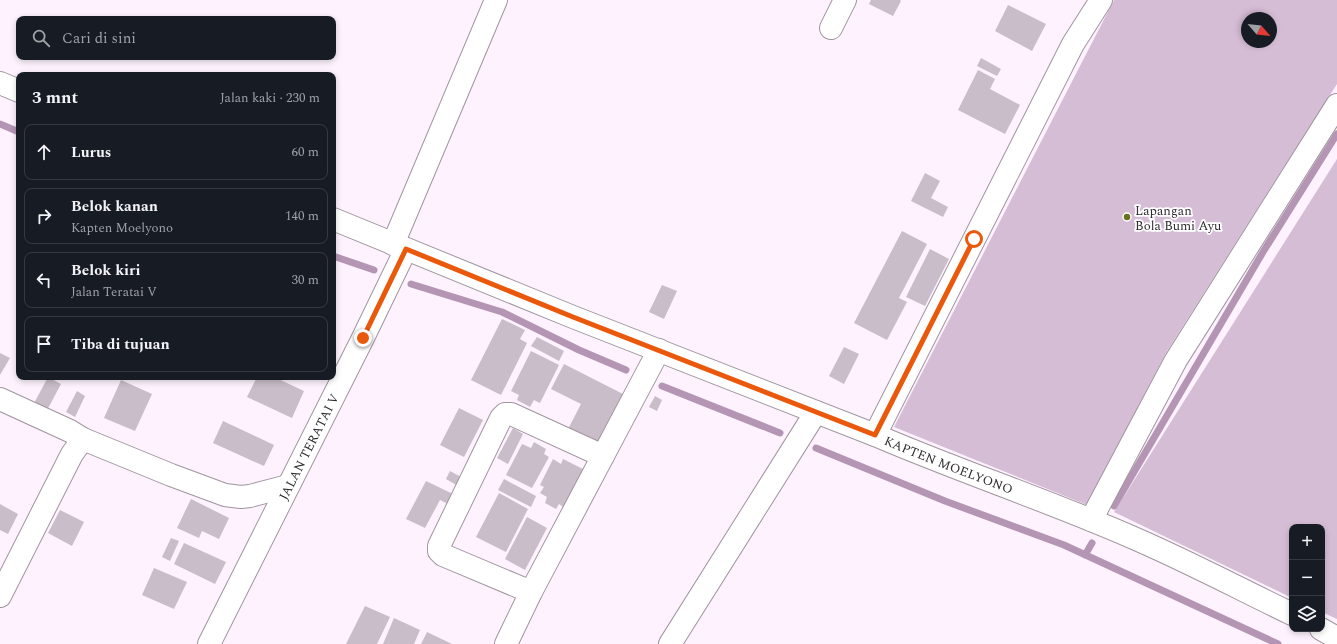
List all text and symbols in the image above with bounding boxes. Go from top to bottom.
north arrow [1241,12,1277,48]
search box [16,16,336,60]
icon: search [30,27,52,49]
text: Cari di sini [62,27,136,50]
text: 3 mnt [32,85,78,111]
text: Jalan kaki · 230 m [220,88,320,108]
icon: ahead [33,141,55,163]
text: Lurus [71,141,111,164]
text: 60 m [292,142,319,162]
text: Belok kanan [71,195,158,218]
place label: Lapangan Bola Bumi Ayu [1135,201,1221,236]
icon: right [33,205,55,227]
text: 140 m [285,206,319,226]
marker: Lapangan Bola Bumi Ayu [1122,212,1132,222]
text: Kapten Moelyono [71,218,173,238]
route start [965,230,983,248]
text: Belok kiri [71,259,140,282]
icon: left [33,269,55,291]
text: 30 m [292,270,319,290]
text: Jalan Teratai V [71,282,157,302]
route end [354,329,372,347]
icon: arrive [33,333,55,355]
text: Tiba di tujuan [71,333,170,356]
street label: JALAN TERATAI V [274,390,345,504]
street label: KAPTEN MOELYONO [881,431,1016,500]
map controls [1289,524,1325,632]
button: + [1289,524,1325,560]
button: − [1289,560,1325,596]
button: layers [1289,596,1325,632]

